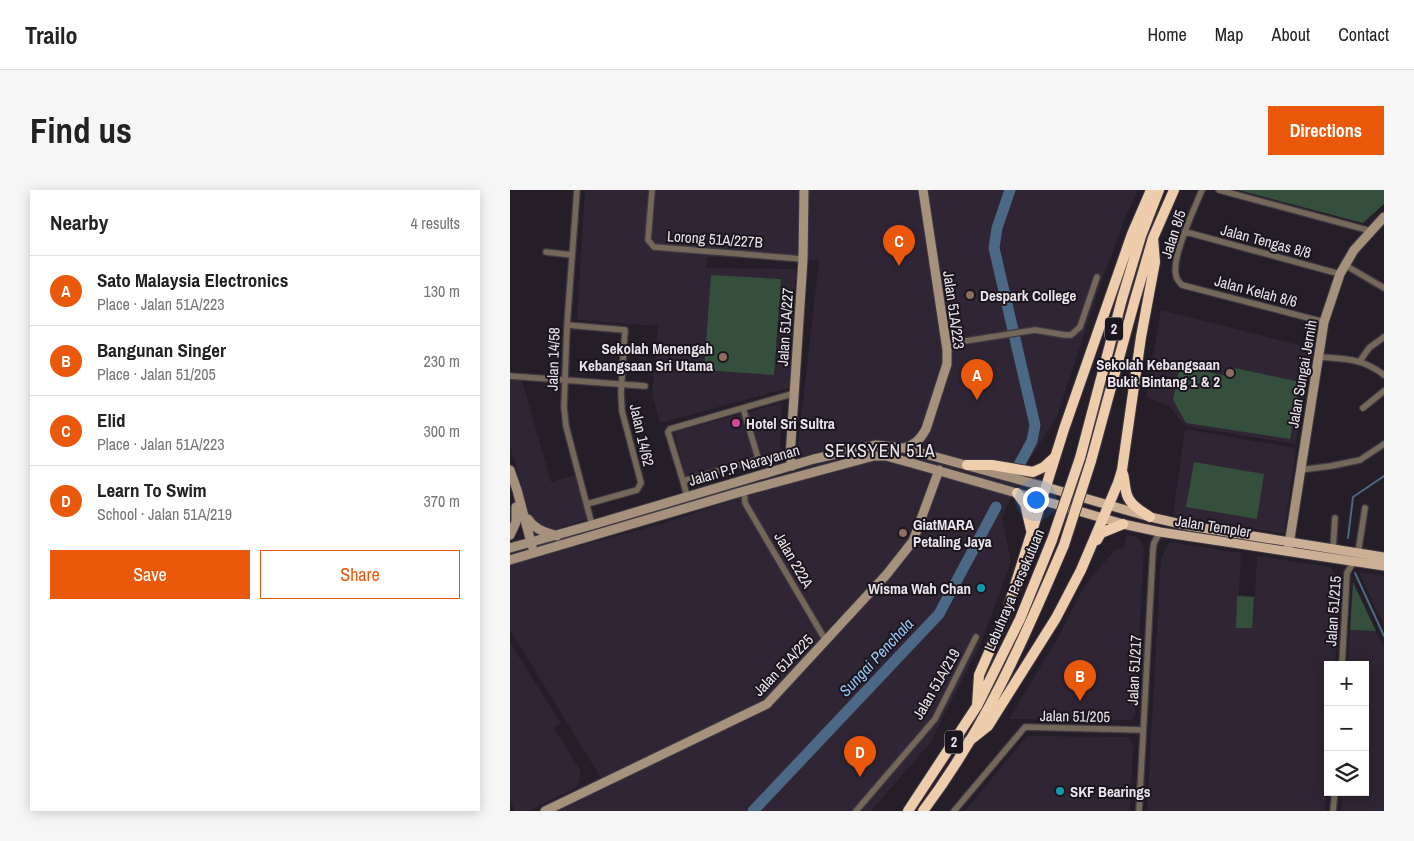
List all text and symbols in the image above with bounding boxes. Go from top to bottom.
text: Trailo [25,19,78,51]
text: Home [1147,22,1187,47]
text: Map [1215,22,1244,47]
text: About [1272,22,1310,47]
text: Contact [1338,22,1389,47]
button: Directions [1268,106,1384,155]
text: Find us [30,107,132,154]
street label: Jalan 8/5 [1155,207,1191,261]
text: Nearby [50,208,108,237]
text: 4 results [410,212,460,234]
street label: Jalan Tengas 8/8 [1218,219,1314,263]
street label: Lorong 51A/227B [667,225,763,253]
pin: C [883,225,915,266]
text: Sato Malaysia Electronics [97,267,288,293]
street label: Jalan 51A/223 [938,270,970,351]
street label: Jalan Kelah 8/6 [1212,270,1300,312]
text: A [61,280,71,302]
text: 130 m [424,280,460,302]
place label: Despark College [980,285,1077,306]
street label: Jalan 51A/227 [772,287,798,367]
marker: Despark College [964,289,976,301]
text: Place · Jalan 51A/223 [97,293,225,315]
road number: 2 [1105,318,1123,340]
street label: Jalan Sungai Jernih [1282,318,1322,430]
street label: Jalan 14/58 [541,327,565,391]
text: Bangunan Singer [97,337,226,363]
place label: Sekolah Menengah Kebangsaan Sri Utama [579,338,713,376]
text: B [61,350,71,372]
text: 230 m [424,350,460,372]
marker: Sekolah Menengah Kebangsaan Sri Utama [717,351,729,363]
place label: Sekolah Kebangsaan Bukit Bintang 1 & 2 [1096,354,1220,392]
pin: A [961,359,993,400]
text: Place · Jalan 51/205 [97,363,216,385]
marker: Sekolah Kebangsaan Bukit Bintang 1 & 2 [1224,367,1236,379]
street label: Jalan 14/62 [625,402,659,468]
text: Elid [97,407,126,433]
place label: Hotel Sri Sultra [746,413,835,434]
marker: Hotel Sri Sultra [730,417,742,429]
text: C [61,420,71,442]
text: 300 m [424,420,460,442]
text: Place · Jalan 51A/223 [97,433,225,455]
district label: SEKSYEN 51A [824,438,936,463]
street label: Jalan P.P Narayanan [686,439,802,491]
text: Learn To Swim [97,477,207,503]
your location [1023,487,1049,513]
text: D [61,490,71,512]
text: 370 m [424,490,460,512]
text: School · Jalan 51A/219 [97,503,232,525]
street label: Jalan Templer [1174,510,1252,542]
place label: GiatMARA Petaling Jaya [913,514,992,552]
street label: Lebuhraya Persekutuan [979,526,1049,654]
marker: GiatMARA Petaling Jaya [897,527,909,539]
street label: Jalan 222A [770,528,819,593]
button: Save [50,550,250,599]
button: Share [260,550,460,599]
street label: Jalan 51/215 [1320,575,1346,647]
place label: Wisma Wah Chan [868,578,971,599]
marker: Wisma Wah Chan [975,582,987,594]
water label: Sungai Penchala [834,613,918,701]
street label: Jalan 51A/225 [748,629,818,701]
street label: Jalan 51/217 [1122,634,1146,706]
street label: Jalan 51A/219 [907,645,965,723]
pin: B [1064,660,1096,701]
map controls [1324,661,1369,796]
button: + [1324,661,1369,706]
street label: Jalan 51/205 [1040,705,1111,727]
button: − [1324,706,1369,751]
road number: 2 [945,730,963,754]
pin: D [844,736,876,777]
button: layers [1324,751,1369,796]
place label: SKF Bearings [1070,781,1151,802]
marker: SKF Bearings [1054,785,1066,797]

